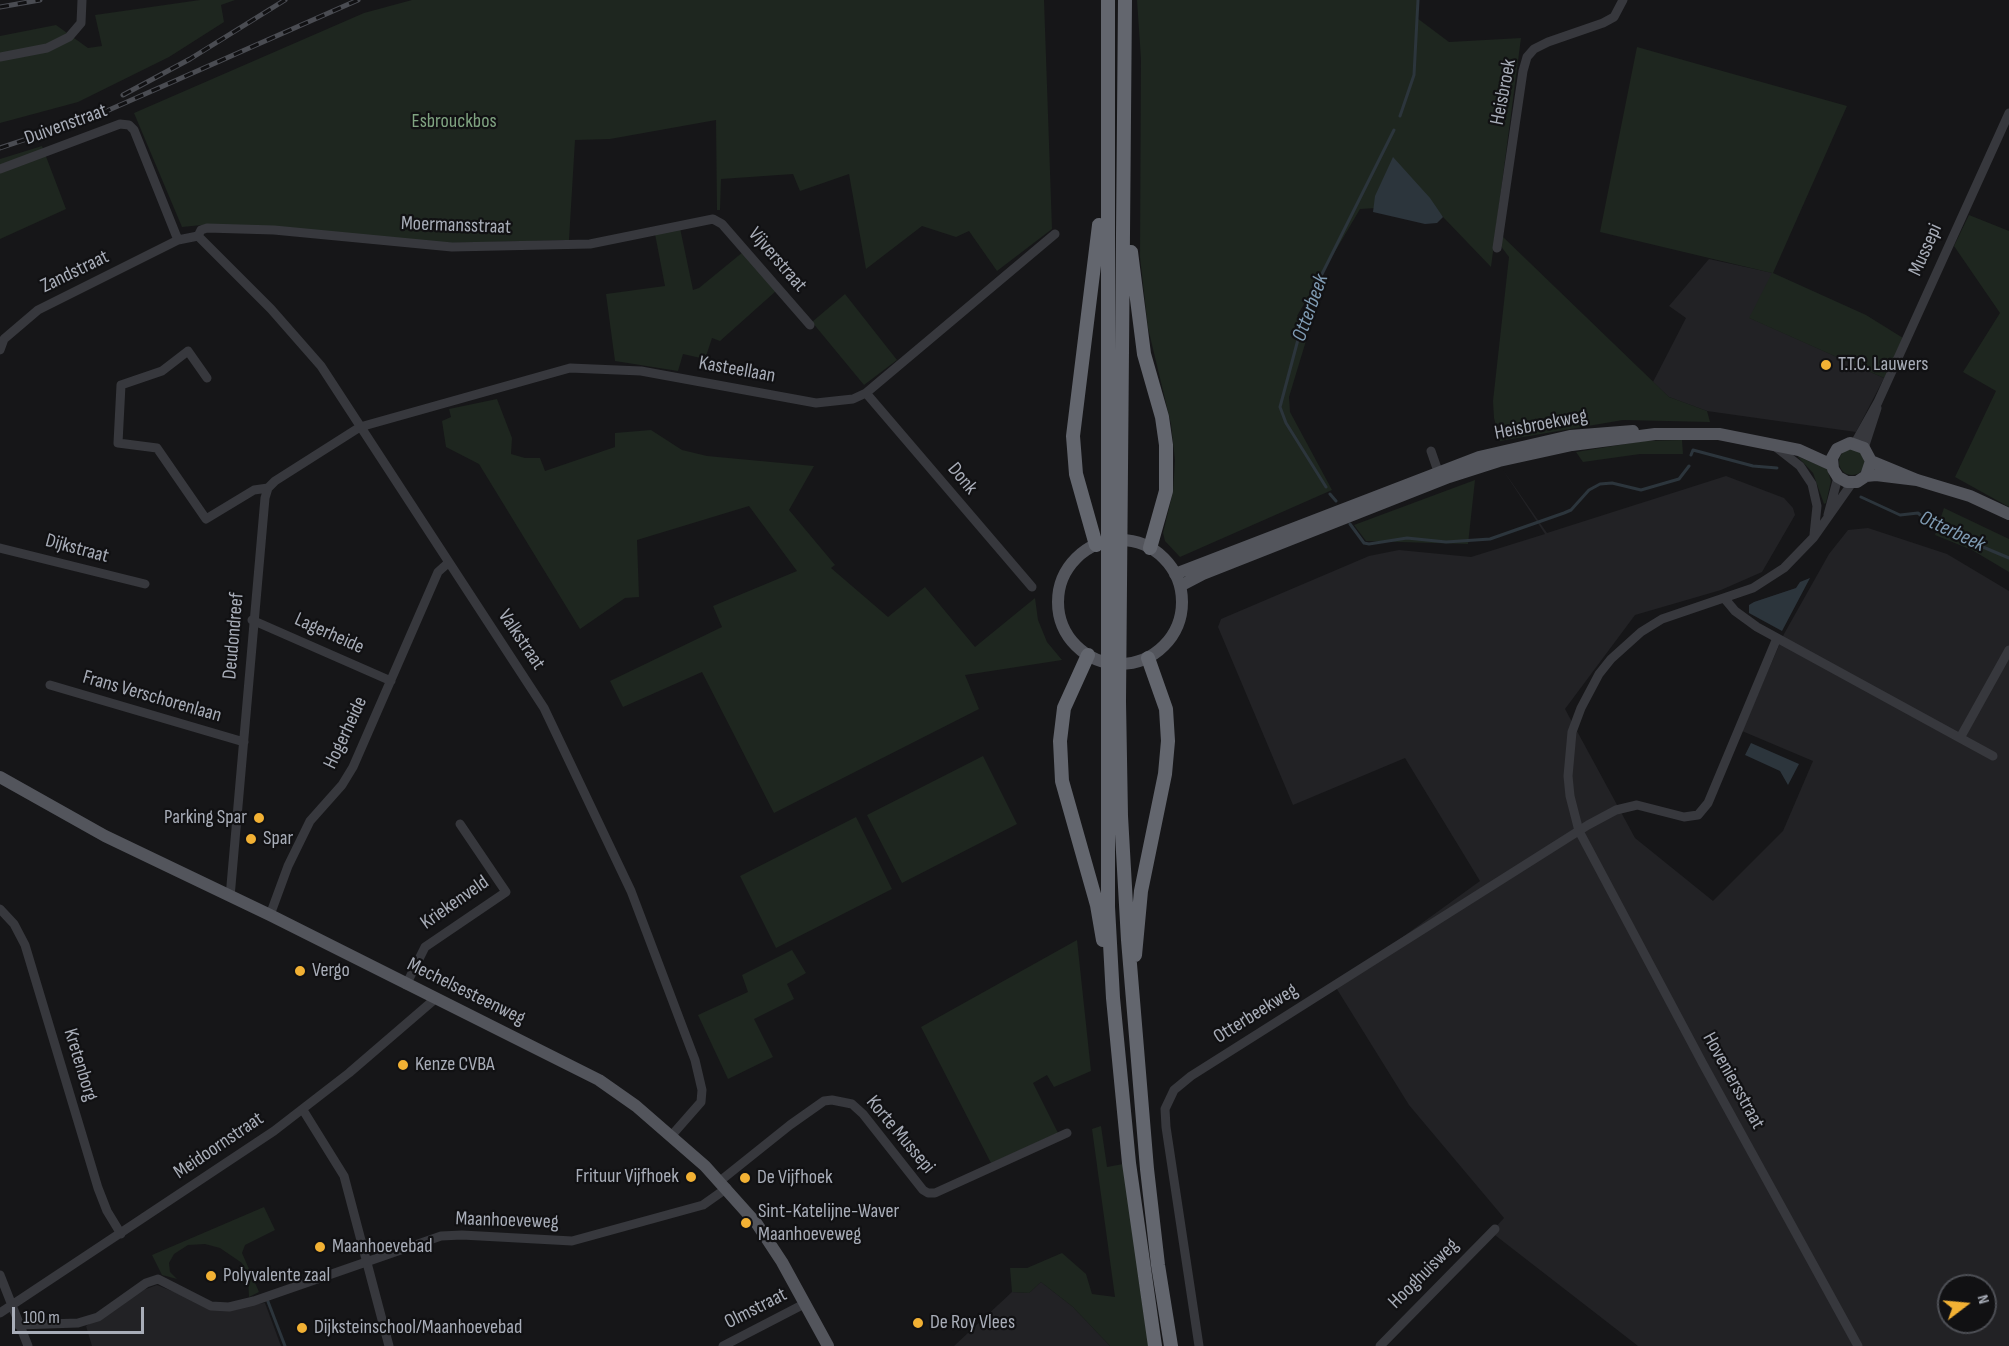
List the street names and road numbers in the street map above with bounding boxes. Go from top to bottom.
street label: Heisbroek [1486,57,1522,127]
street label: Duivenstraat [21,99,111,151]
street label: Moermansstraat [401,212,511,240]
street label: Mussepi [1904,220,1948,280]
street label: Vijverstraat [743,223,811,297]
street label: Zandstraat [37,245,113,299]
street label: Kasteellaan [697,351,777,389]
street label: Heisbroekweg [1493,404,1589,446]
street label: Donk [942,458,982,500]
street label: Dijkstraat [43,529,111,569]
street label: Deudondreef [218,592,250,680]
street label: Valkstraat [492,605,550,675]
street label: Lagerheide [291,608,367,660]
street label: Frans Verschorenlaan [80,666,224,728]
street label: Hogerheide [319,693,373,773]
street label: Kriekenveld [416,871,494,935]
street label: Mechelsesteenweg [403,953,529,1031]
street label: Otterbeekweg [1209,979,1303,1049]
street label: Kretenborg [58,1026,102,1104]
street label: Hoveniersstraat [1697,1028,1769,1134]
street label: Korte Mussepi [860,1091,940,1179]
street label: Meidoornstraat [170,1107,268,1185]
street label: Maanhoeveweg [455,1207,559,1235]
street label: Hooghuisweg [1384,1234,1464,1314]
street label: Olmstraat [721,1283,791,1335]

